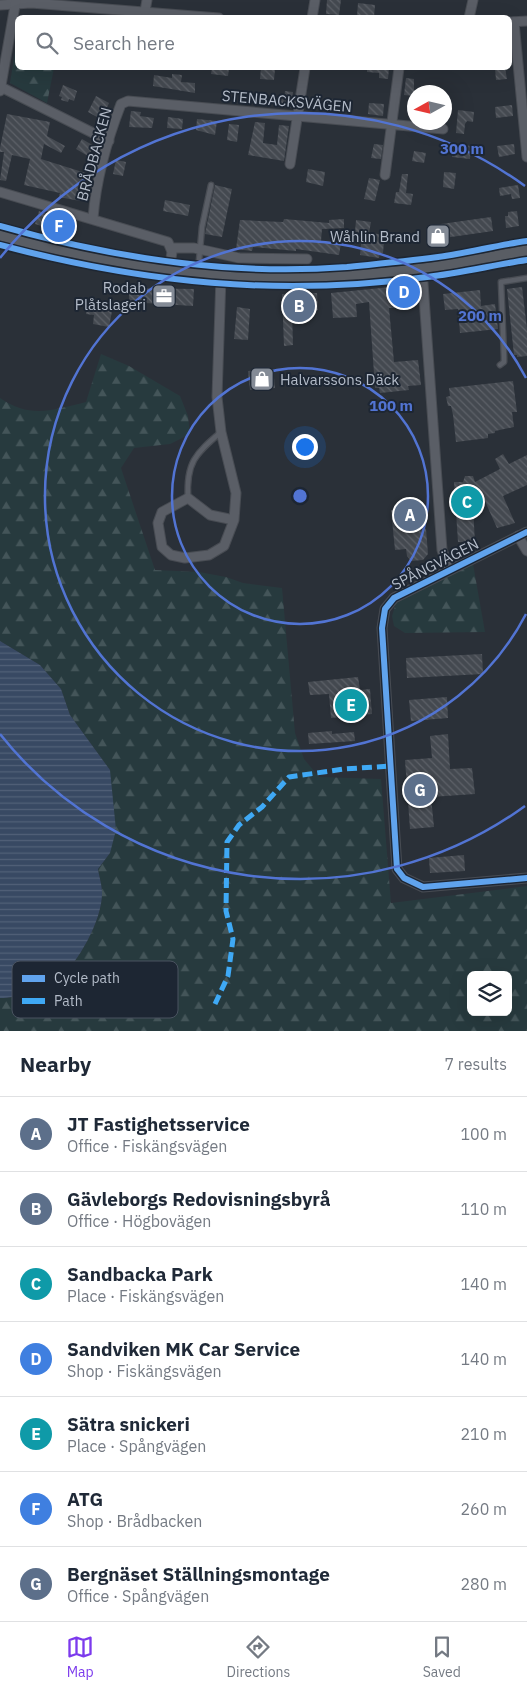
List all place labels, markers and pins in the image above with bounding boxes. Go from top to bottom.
pin: F [43,207,75,245]
shop icon: Wåhlin Brand [425,223,451,249]
place label: Wåhlin Brand [330,227,420,246]
pin: D [388,273,420,311]
place label: Rodab Plåtslageri [75,278,146,314]
office icon: Rodab Plåtslageri [151,283,177,309]
pin: B [283,287,315,325]
shop icon: Halvarssons Däck [249,366,275,392]
place label: Halvarssons Däck [280,370,399,389]
pin: C [451,483,483,521]
centre of rings [291,487,309,505]
pin: A [394,496,426,534]
pin: E [335,686,367,724]
pin: G [404,771,436,809]

